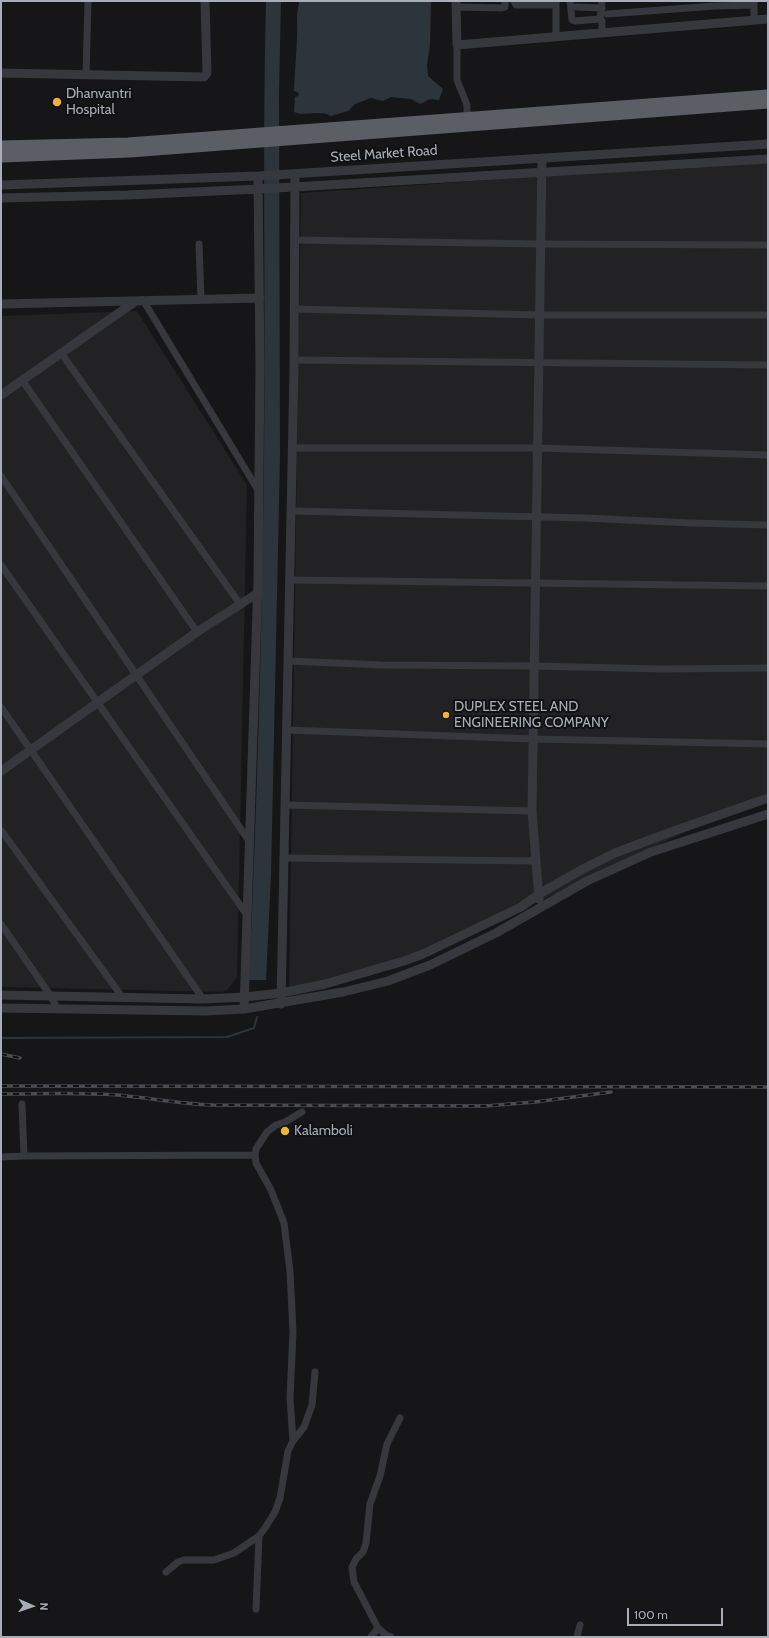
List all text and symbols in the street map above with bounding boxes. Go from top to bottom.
place label: Dhanvantri Hospital [66,86,131,118]
marker: Dhanvantri Hospital [51,96,63,108]
street label: Steel Market Road [330,142,438,166]
place label: DUPLEX STEEL AND ENGINEERING COMPANY [454,699,609,732]
marker: DUPLEX STEEL AND ENGINEERING COMPANY [441,710,451,720]
place label: Kalamboli [294,1123,353,1139]
marker: Kalamboli [279,1125,291,1137]
north arrow [12,1586,52,1626]
scale bar [629,1600,725,1626]
text: N [37,1602,51,1611]
text: 100 m [634,1607,668,1622]

